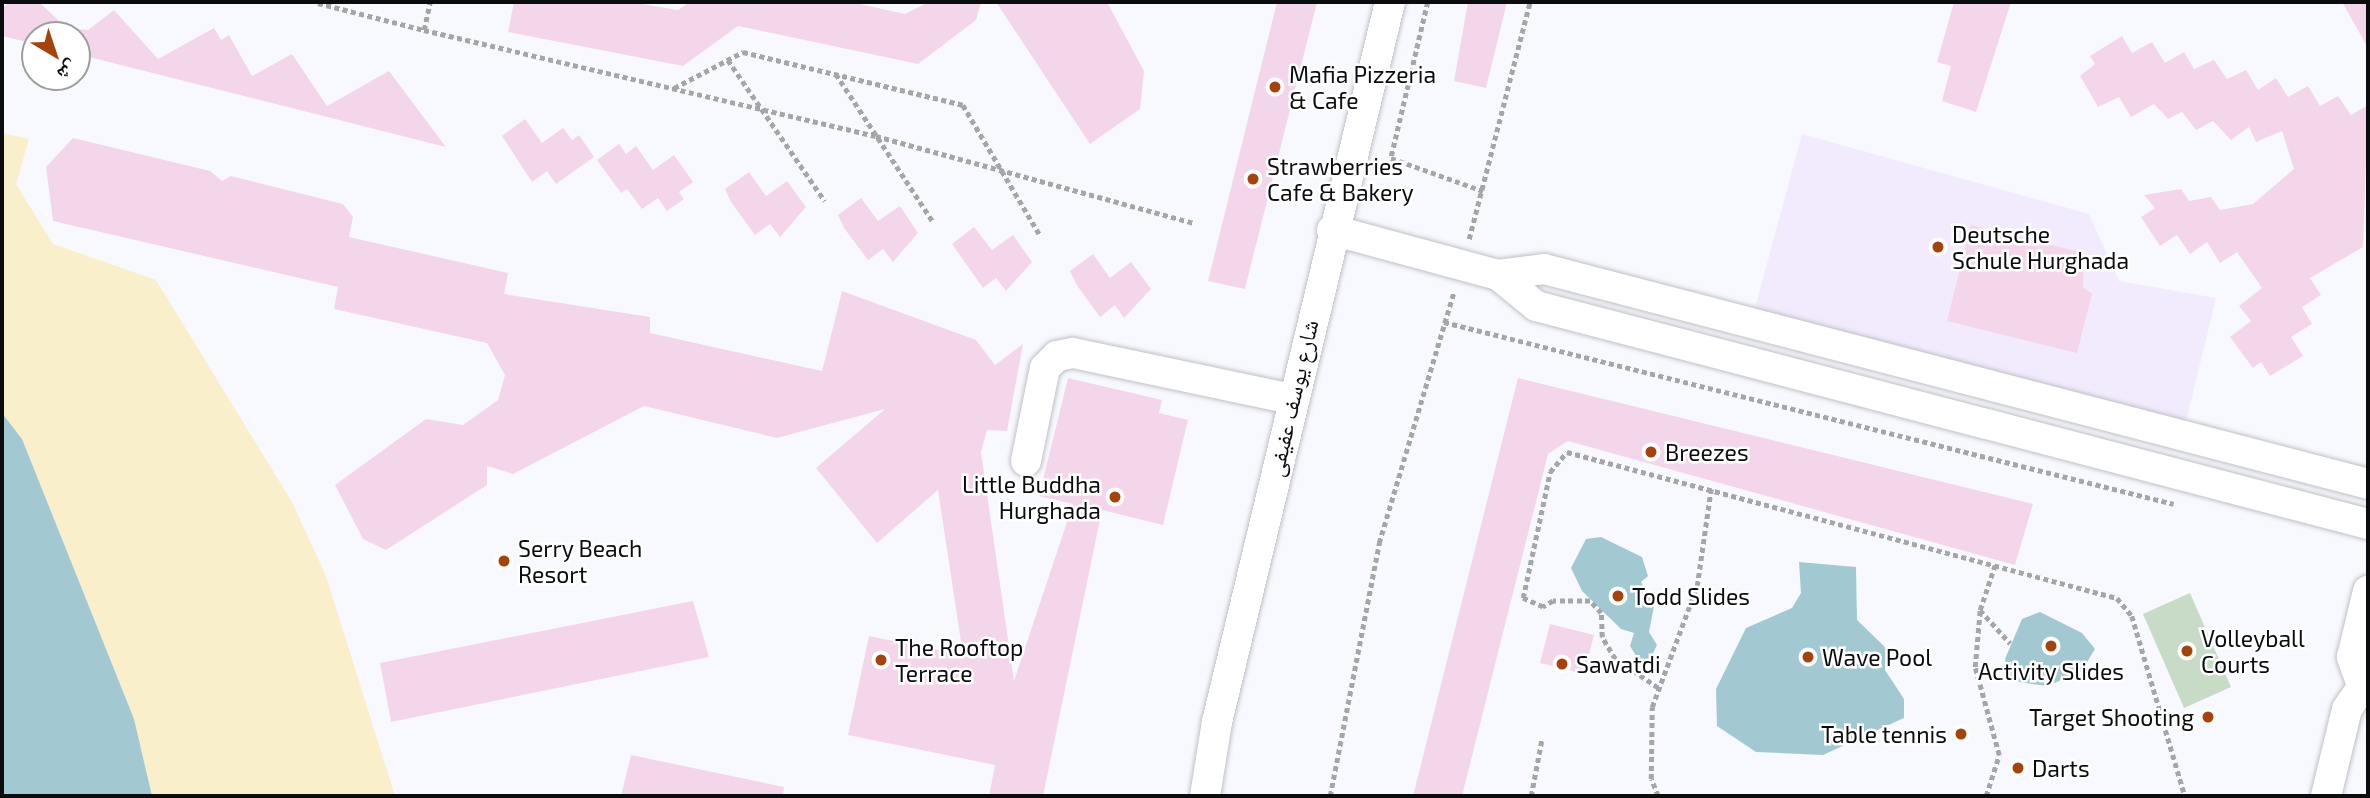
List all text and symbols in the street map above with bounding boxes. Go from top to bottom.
north arrow [21,21,91,91]
text: ش [53,56,83,86]
place label: Mafia Pizzeria & Cafe [1289,60,1436,114]
marker: Mafia Pizzeria & Cafe [1267,79,1283,95]
place label: Strawberries Cafe & Bakery [1267,152,1414,206]
marker: Strawberries Cafe & Bakery [1245,171,1261,187]
place label: Deutsche Schule Hurghada [1952,220,2129,274]
marker: Deutsche Schule Hurghada [1930,239,1946,255]
street label: شارع يوسف عفيفى [1261,317,1323,479]
place label: Breezes [1665,438,1749,466]
marker: Breezes [1643,444,1659,460]
place label: Little Buddha Hurghada [962,470,1101,524]
marker: Little Buddha Hurghada [1107,489,1123,505]
place label: Serry Beach Resort [518,534,643,588]
marker: Serry Beach Resort [496,553,512,569]
place label: Todd Slides [1632,582,1750,610]
marker: Todd Slides [1610,588,1626,604]
place label: Volleyball Courts [2201,624,2305,678]
place label: The Rooftop Terrace [895,633,1023,687]
marker: Activity Slides [2043,638,2059,654]
place label: Wave Pool [1822,643,1932,671]
marker: Volleyball Courts [2179,643,2195,659]
marker: Wave Pool [1800,649,1816,665]
place label: Sawatdi [1576,650,1661,678]
marker: The Rooftop Terrace [873,652,889,668]
marker: Sawatdi [1554,656,1570,672]
place label: Activity Slides [1978,657,2124,685]
place label: Target Shooting [2029,703,2194,731]
marker: Target Shooting [2200,709,2216,725]
place label: Table tennis [1821,720,1947,748]
marker: Table tennis [1953,726,1969,742]
place label: Darts [2032,754,2090,782]
marker: Darts [2010,760,2026,776]

